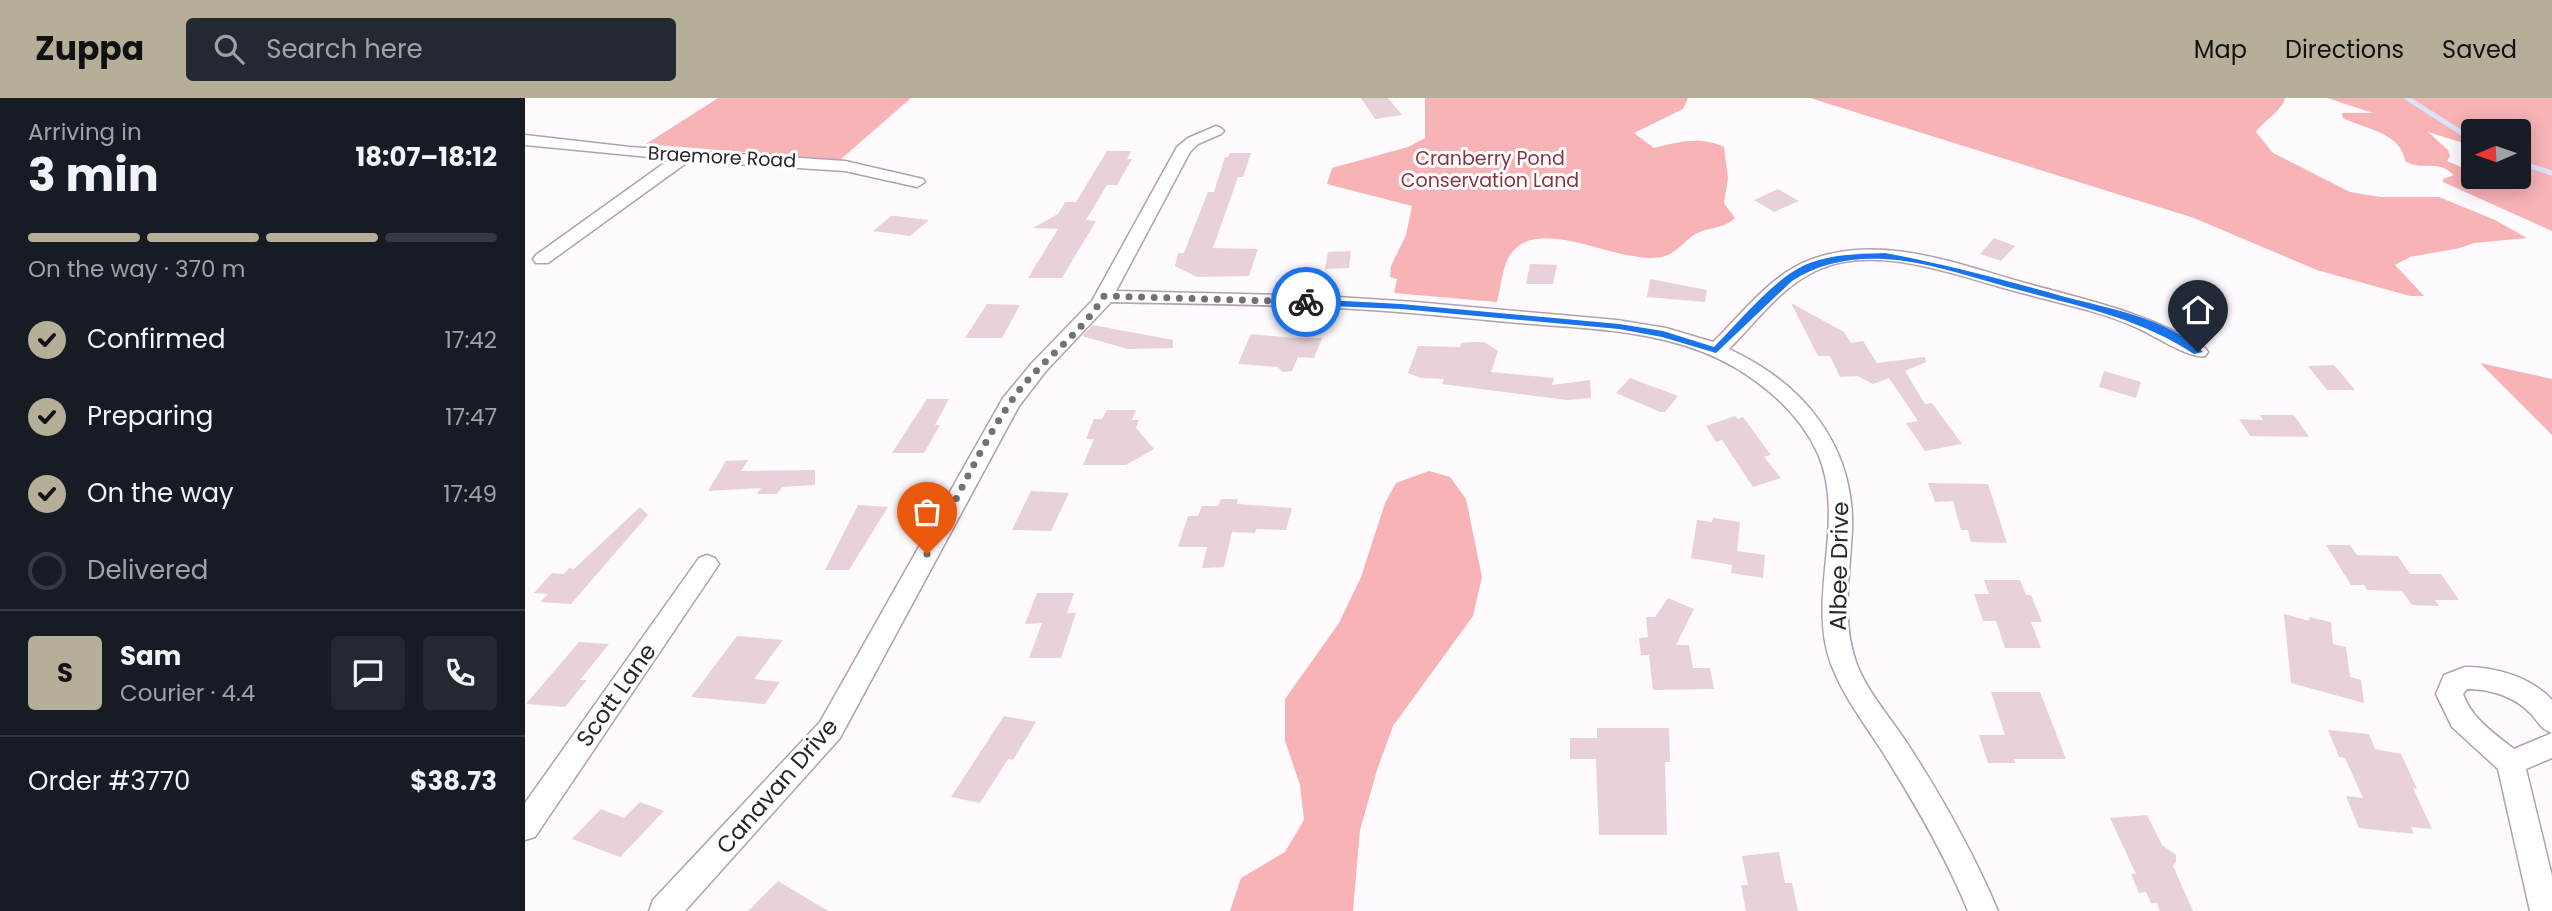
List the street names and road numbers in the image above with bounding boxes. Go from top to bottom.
street label: Braemore Road [647,140,797,174]
street label: Albee Drive [1822,501,1856,631]
street label: Scott Lane [569,637,663,753]
street label: Canavan Drive [709,711,845,861]

